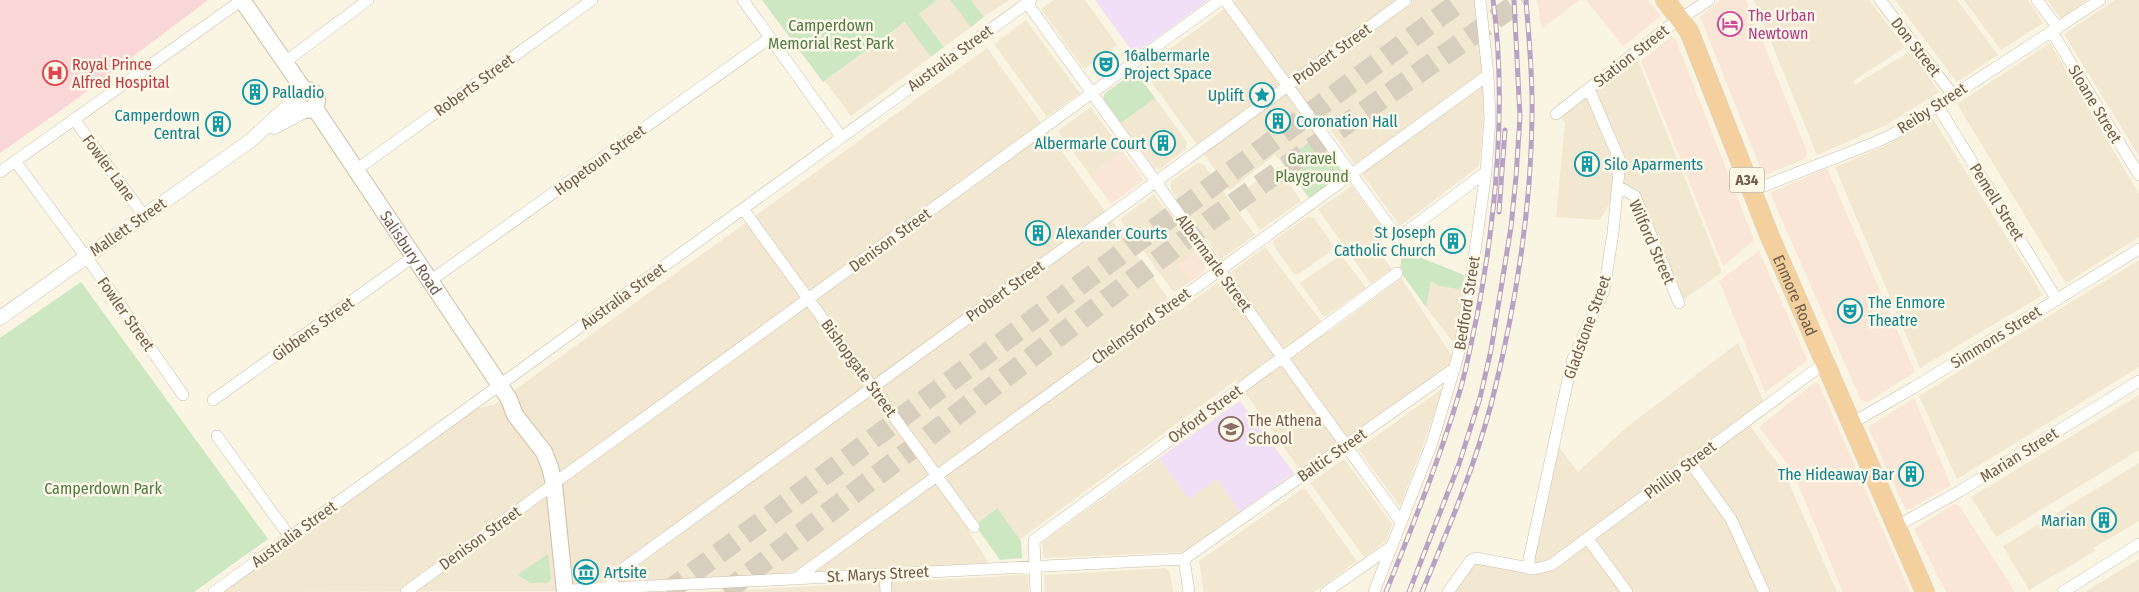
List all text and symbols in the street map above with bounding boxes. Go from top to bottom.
place label: The Urban Newtown [1748,6,1815,43]
hotel icon: The Urban Newtown [1717,11,1743,37]
street label: Don Street [1887,14,1945,81]
park label: Camperdown Memorial Rest Park [768,16,894,53]
street label: Probert Street [1289,19,1375,89]
street label: Australia Street [904,20,997,95]
street label: Station Street [1590,20,1673,91]
place label: 16albermarle Project Space [1124,46,1212,83]
street label: Roberts Street [430,49,518,120]
theatre icon: 16albermarle Project Space [1093,51,1119,77]
place label: Royal Prince Alfred Hospital [72,55,169,92]
hospital icon: Royal Prince Alfred Hospital [42,60,68,86]
street label: Sloane Street [2064,62,2126,147]
street label: Reiby Street [1894,78,1971,138]
building icon: Palladio [242,79,268,105]
place icon: Uplift [1249,82,1275,108]
place label: Palladio [272,83,324,102]
place label: Uplift [1208,86,1245,105]
place label: Camperdown Central [114,106,200,143]
building icon: Coronation Hall [1265,108,1291,134]
building icon: Camperdown Central [205,111,231,137]
place label: Coronation Hall [1296,112,1398,131]
street label: Hopetoun Street [551,120,650,199]
building icon: Albermarle Court [1150,130,1176,156]
street label: Fowler Lane [78,131,140,205]
place label: Albermarle Court [1034,134,1147,153]
park label: Garavel Playground [1275,149,1349,186]
building icon: Silo Aparments [1574,151,1600,177]
place label: Silo Aparments [1604,155,1703,174]
street label: Pemell Street [1966,160,2029,245]
road number: A34 [1730,168,1764,192]
street label: Mallett Street [86,193,170,260]
street label: Wilford Street [1625,197,1679,288]
street label: Denison Street [845,204,935,276]
street label: Salisbury Road [376,207,446,298]
street label: Albermarle Street [1172,211,1256,316]
building icon: Alexander Courts [1025,220,1051,246]
place label: St Joseph Catholic Church [1334,223,1436,260]
place label: Alexander Courts [1056,224,1168,243]
building icon: St Joseph Catholic Church [1440,228,1466,254]
street label: Enmore Road [1769,252,1821,339]
street label: Bedford Street [1450,254,1484,352]
street label: Probert Street [962,256,1048,326]
street label: Australia Street [577,258,670,333]
street label: Gladstone Street [1559,272,1615,382]
street label: Fowler Street [94,273,159,355]
street label: Chelmsford Street [1088,283,1195,368]
street label: Gibbens Street [268,293,358,365]
place label: The Enmore Theatre [1868,293,1945,330]
theatre icon: The Enmore Theatre [1837,298,1863,324]
street label: Simmons Street [1947,301,2046,372]
street label: Bishopgate Street [817,315,901,421]
street label: Oxford Street [1164,380,1246,447]
place label: The Athena School [1248,411,1322,448]
school or university icon: The Athena School [1218,416,1244,442]
street label: Marian Street [1977,423,2062,486]
street label: Baltic Street [1294,424,1371,486]
street label: Phillip Street [1640,436,1720,503]
building icon: The Hideaway Bar [1898,461,1924,487]
place label: The Hideaway Bar [1778,465,1894,484]
park label: Camperdown Park [44,479,162,498]
street label: Australia Street [248,496,341,571]
street label: Denison Street [435,502,525,574]
building icon: Marian [2091,507,2117,533]
place label: Marian [2041,511,2086,530]
museum icon: Artsite [573,559,599,585]
street label: St. Marys Street [826,562,930,586]
place label: Artsite [604,563,647,582]

